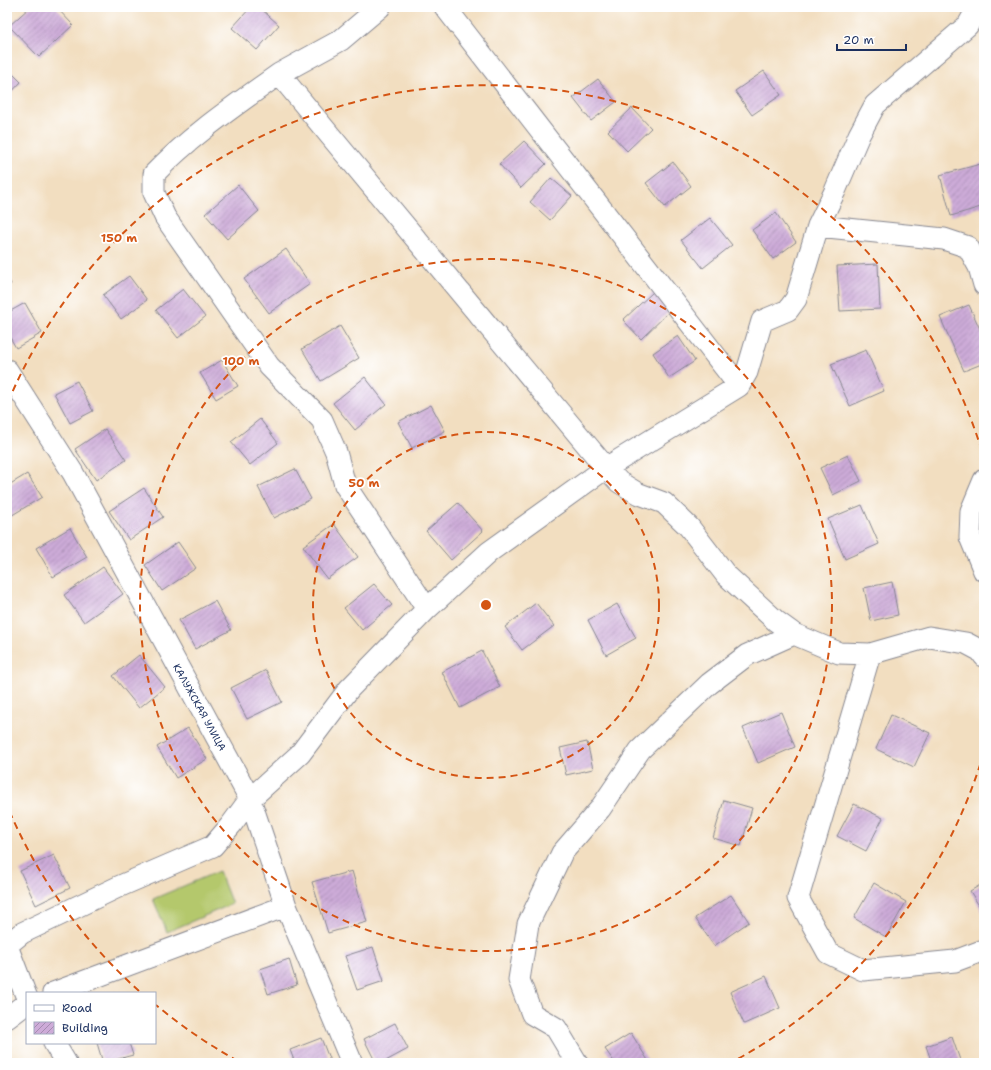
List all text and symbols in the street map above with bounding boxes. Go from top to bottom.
scale bar [837,26,906,52]
text: 20 m [843,32,874,48]
text: 150 m [101,230,137,246]
text: 100 m [223,353,260,369]
text: 50 m [349,475,380,491]
centre of rings [479,598,493,612]
street label: КАЛУЖСКАЯ УЛИЦА [170,661,229,753]
legend [26,992,156,1044]
text: Road [62,1000,93,1016]
text: Building [62,1020,108,1036]

